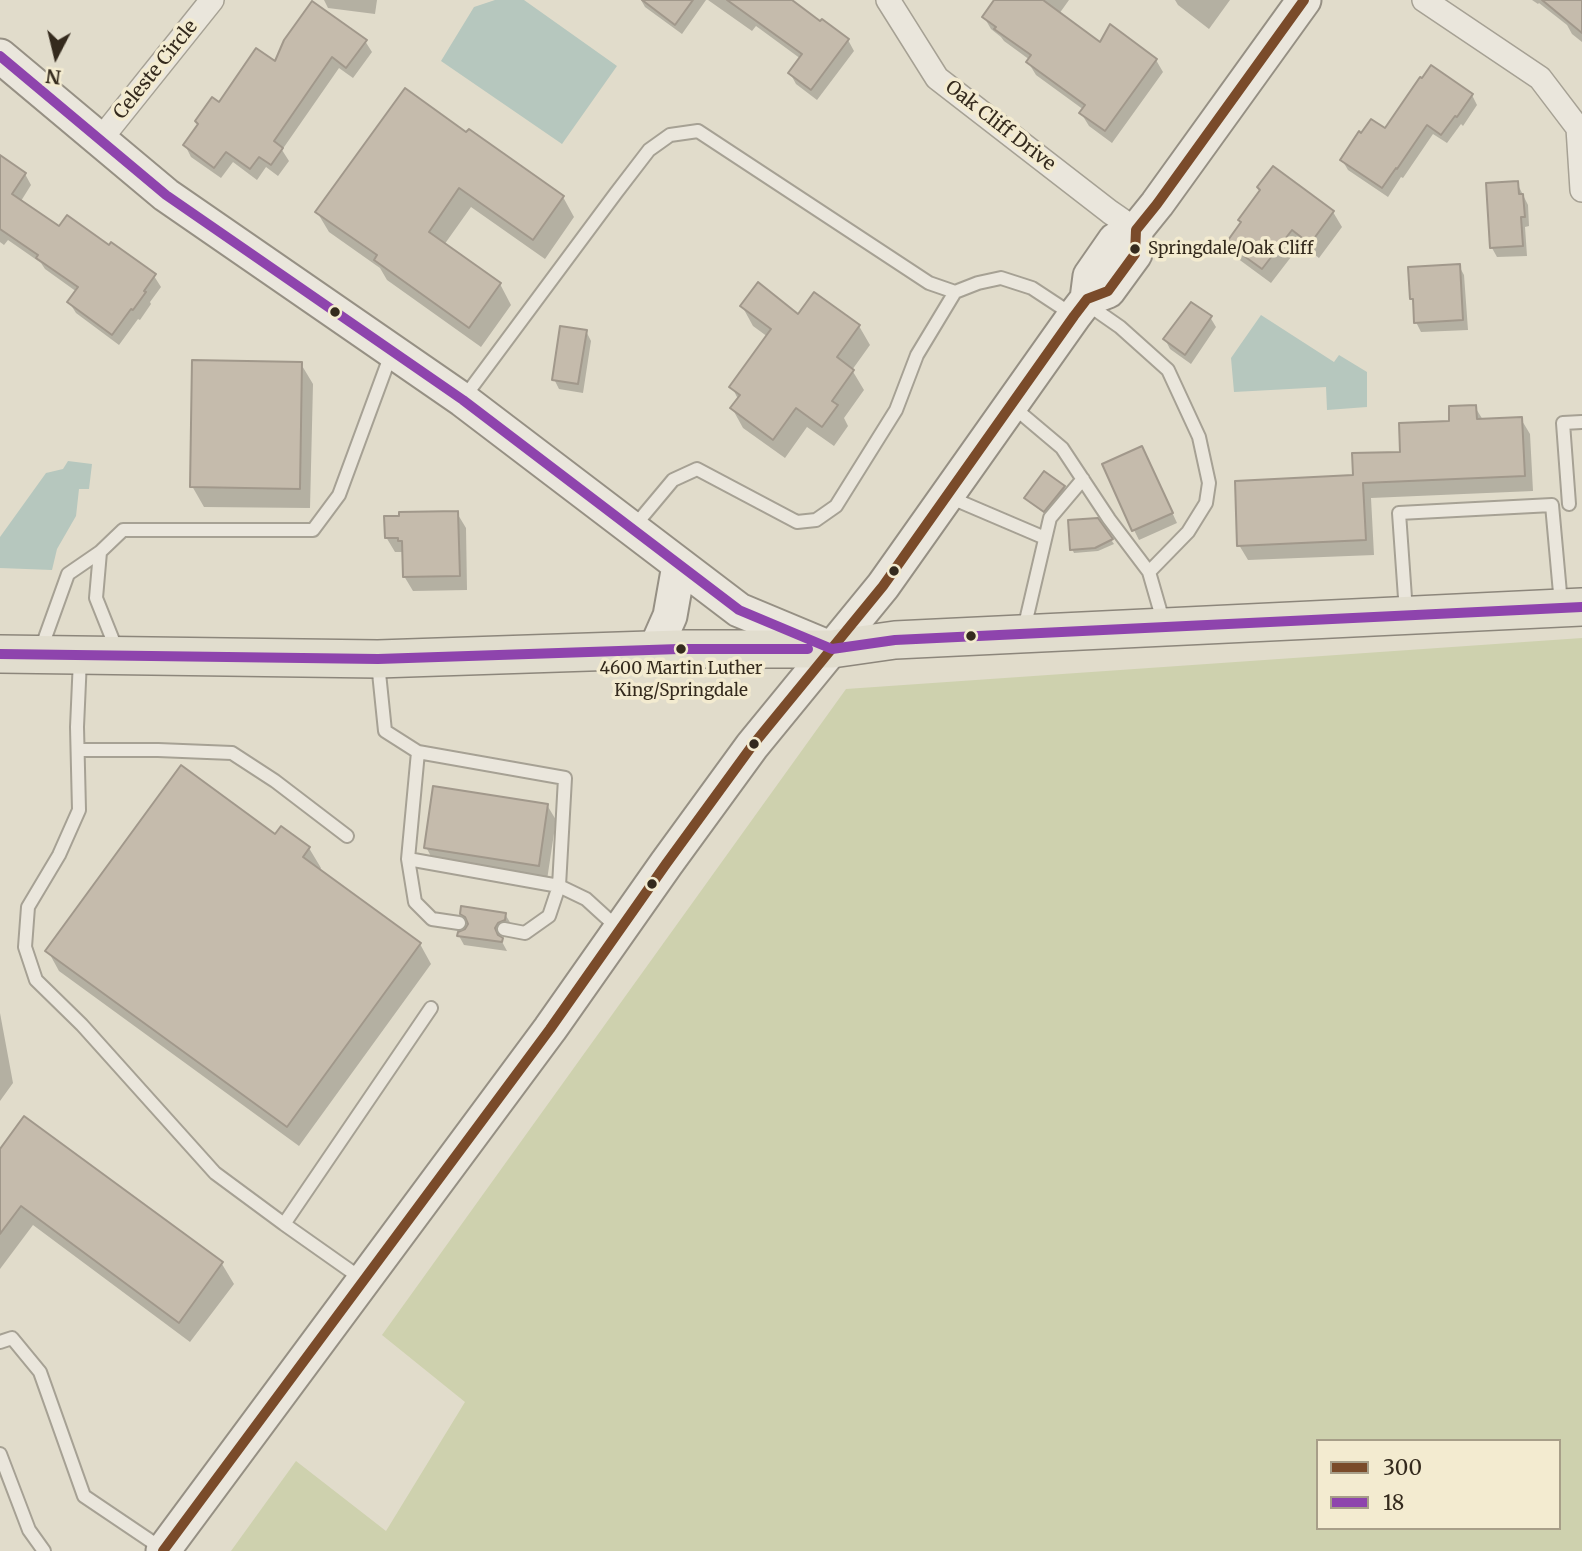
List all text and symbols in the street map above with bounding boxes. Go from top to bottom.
street label: Celeste Circle [109,16,203,124]
north arrow [21,21,91,91]
text: N [45,64,62,90]
street label: Oak Cliff Drive [940,76,1060,176]
place label: Springdale/Oak Cliff [1148,239,1313,259]
marker: Springdale/Oak Cliff [1128,242,1142,256]
unlabelled marker [328,305,342,319]
unlabelled marker [887,564,901,578]
unlabelled marker [964,629,978,643]
marker: 4600 Martin Luther King/Springdale [674,642,688,656]
place label: 4600 Martin Luther King/Springdale [600,659,762,699]
unlabelled marker [747,737,761,751]
unlabelled marker [645,877,659,891]
legend [1316,1439,1561,1530]
text: 300 [1383,1454,1422,1481]
text: 18 [1383,1489,1404,1516]

